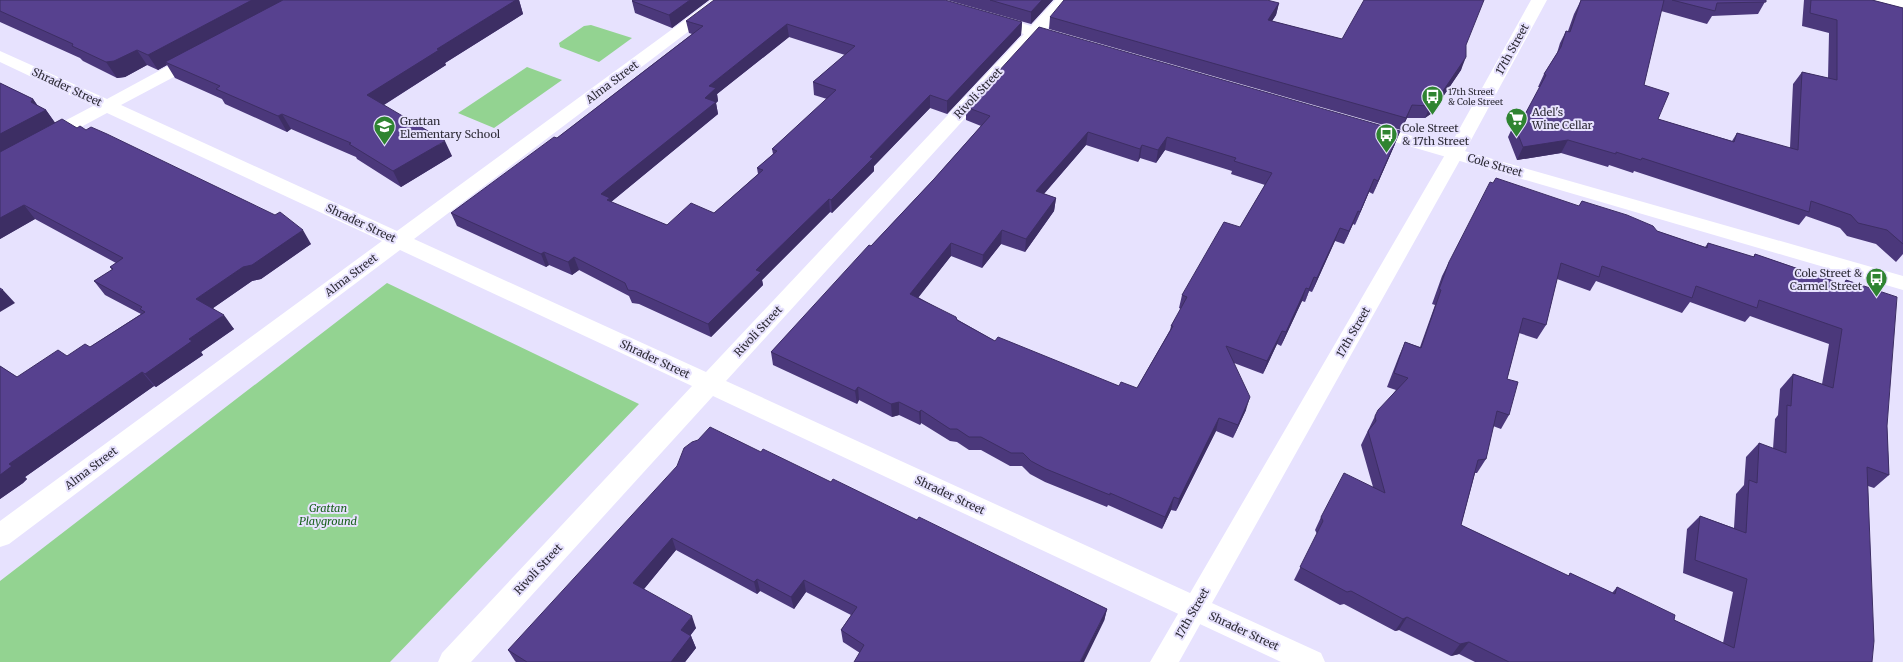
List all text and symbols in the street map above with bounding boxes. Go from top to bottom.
street label: 17th Street [1492,20,1532,77]
street label: Alma Street [582,57,642,107]
street label: Rivoli Street [951,64,1006,121]
street label: Shrader Street [30,65,105,110]
bus stop icon: 17th Street & Cole Street [1420,83,1446,116]
place label: 17th Street & Cole Street [1448,86,1504,107]
supermarket icon: Adel's Wine Cellar [1504,105,1530,138]
place label: Adel's Wine Cellar [1531,105,1593,132]
school or university icon: Grattan Elementary School [371,114,397,147]
place label: Grattan Elementary School [400,114,501,141]
bus stop icon: Cole Street & 17th Street [1374,121,1400,154]
place label: Cole Street & 17th Street [1402,121,1470,148]
street label: Cole Street [1466,150,1525,180]
street label: Shrader Street [324,201,399,246]
street label: Alma Street [321,250,381,300]
place label: Cole Street & Carmel Street [1790,266,1863,293]
bus stop icon: Cole Street & Carmel Street [1864,266,1890,299]
street label: Rivoli Street [731,302,786,359]
street label: 17th Street [1333,304,1373,360]
street label: Shrader Street [618,337,693,382]
street label: Alma Street [61,443,121,493]
street label: Shrader Street [913,473,988,518]
park label: Grattan Playground [299,501,357,528]
street label: Rivoli Street [511,540,566,597]
street label: 17th Street [1172,585,1212,641]
street label: Shrader Street [1207,609,1282,654]

